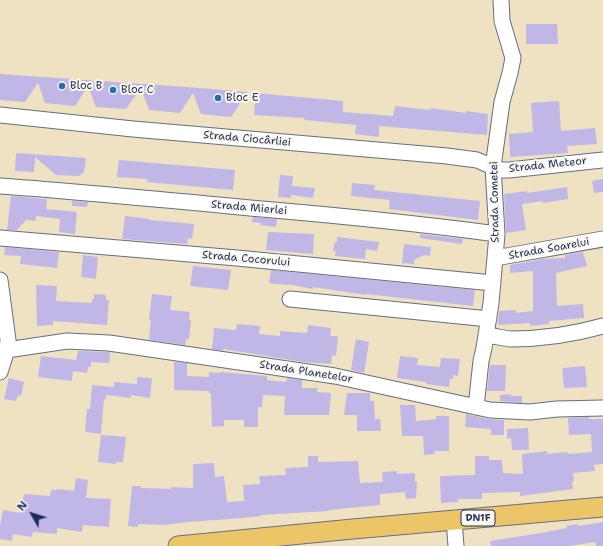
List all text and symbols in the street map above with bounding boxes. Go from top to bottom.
place label: Bloc B [70,79,102,93]
marker: Bloc B [57,81,67,91]
place label: Bloc C [121,83,154,97]
marker: Bloc C [108,85,118,95]
place label: Bloc E [226,91,259,105]
marker: Bloc E [213,93,223,103]
street label: Strada Ciocârliei [203,129,291,149]
street label: Strada Meteor [508,154,588,176]
street label: Strada Cometei [488,161,502,243]
street label: Strada Mierlei [210,198,288,218]
street label: Strada Soarelui [507,235,591,263]
street label: Strada Cocorului [201,249,291,269]
street label: Strada Planetelor [258,358,354,386]
north arrow [12,494,52,534]
text: N [14,498,31,514]
road number: DN1F [461,510,495,526]

